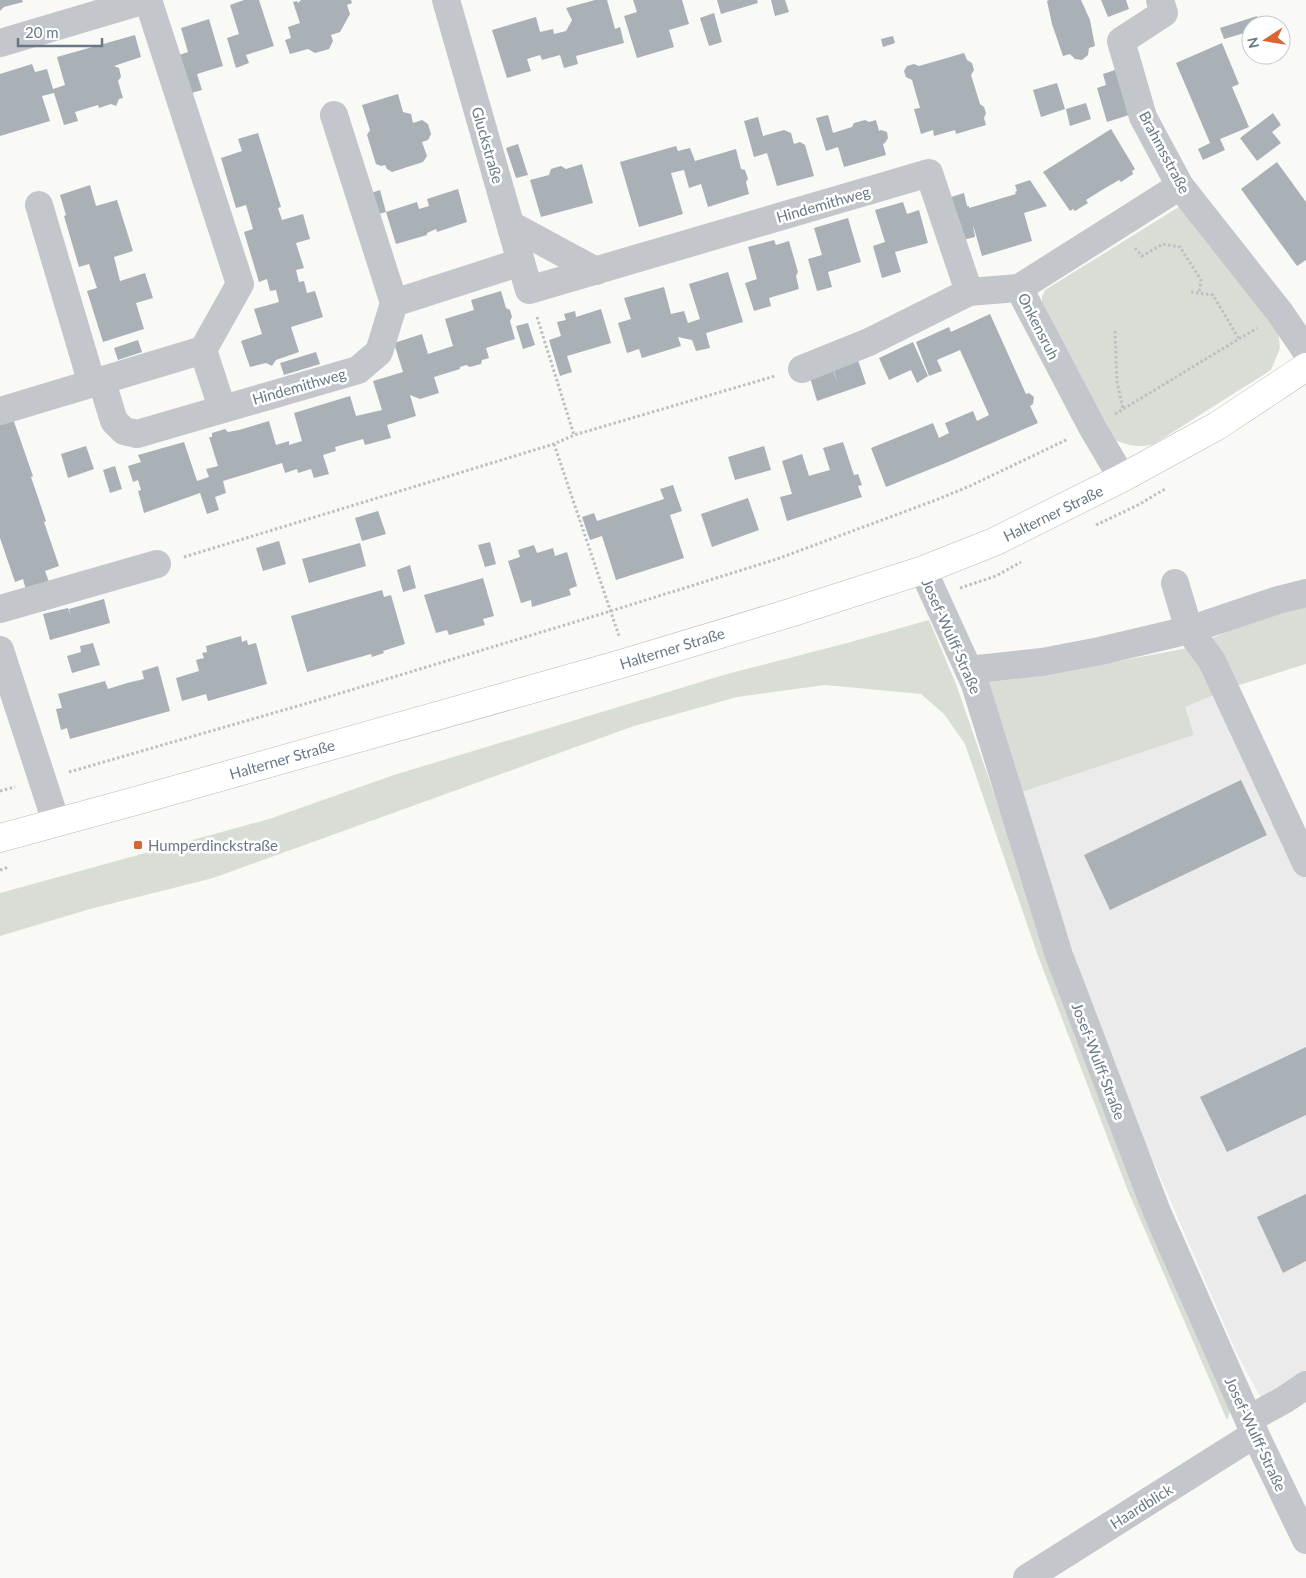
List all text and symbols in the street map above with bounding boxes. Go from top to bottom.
scale bar [18,15,101,47]
north arrow [1241,15,1291,65]
text: 20 m [25,23,59,41]
text: N [1243,36,1262,50]
street label: Gluckstraße [468,105,508,185]
street label: Brahmsstraße [1136,108,1194,196]
street label: Hindemithweg [774,182,872,226]
street label: Onkensruh [1015,290,1063,362]
street label: Hindemithweg [250,364,348,408]
street label: Halterner Straße [1000,481,1106,545]
street label: Josef-Wulff-Straße [919,576,985,696]
street label: Halterner Straße [617,623,727,673]
street label: Halterner Straße [227,735,337,783]
place label: Humperdinckstraße [148,836,278,854]
marker: Humperdinckstraße [132,839,144,851]
street label: Josef-Wulff-Straße [1068,1000,1130,1122]
street label: Josef-Wulff-Straße [1222,1374,1290,1494]
street label: Haardblick [1107,1480,1176,1532]

